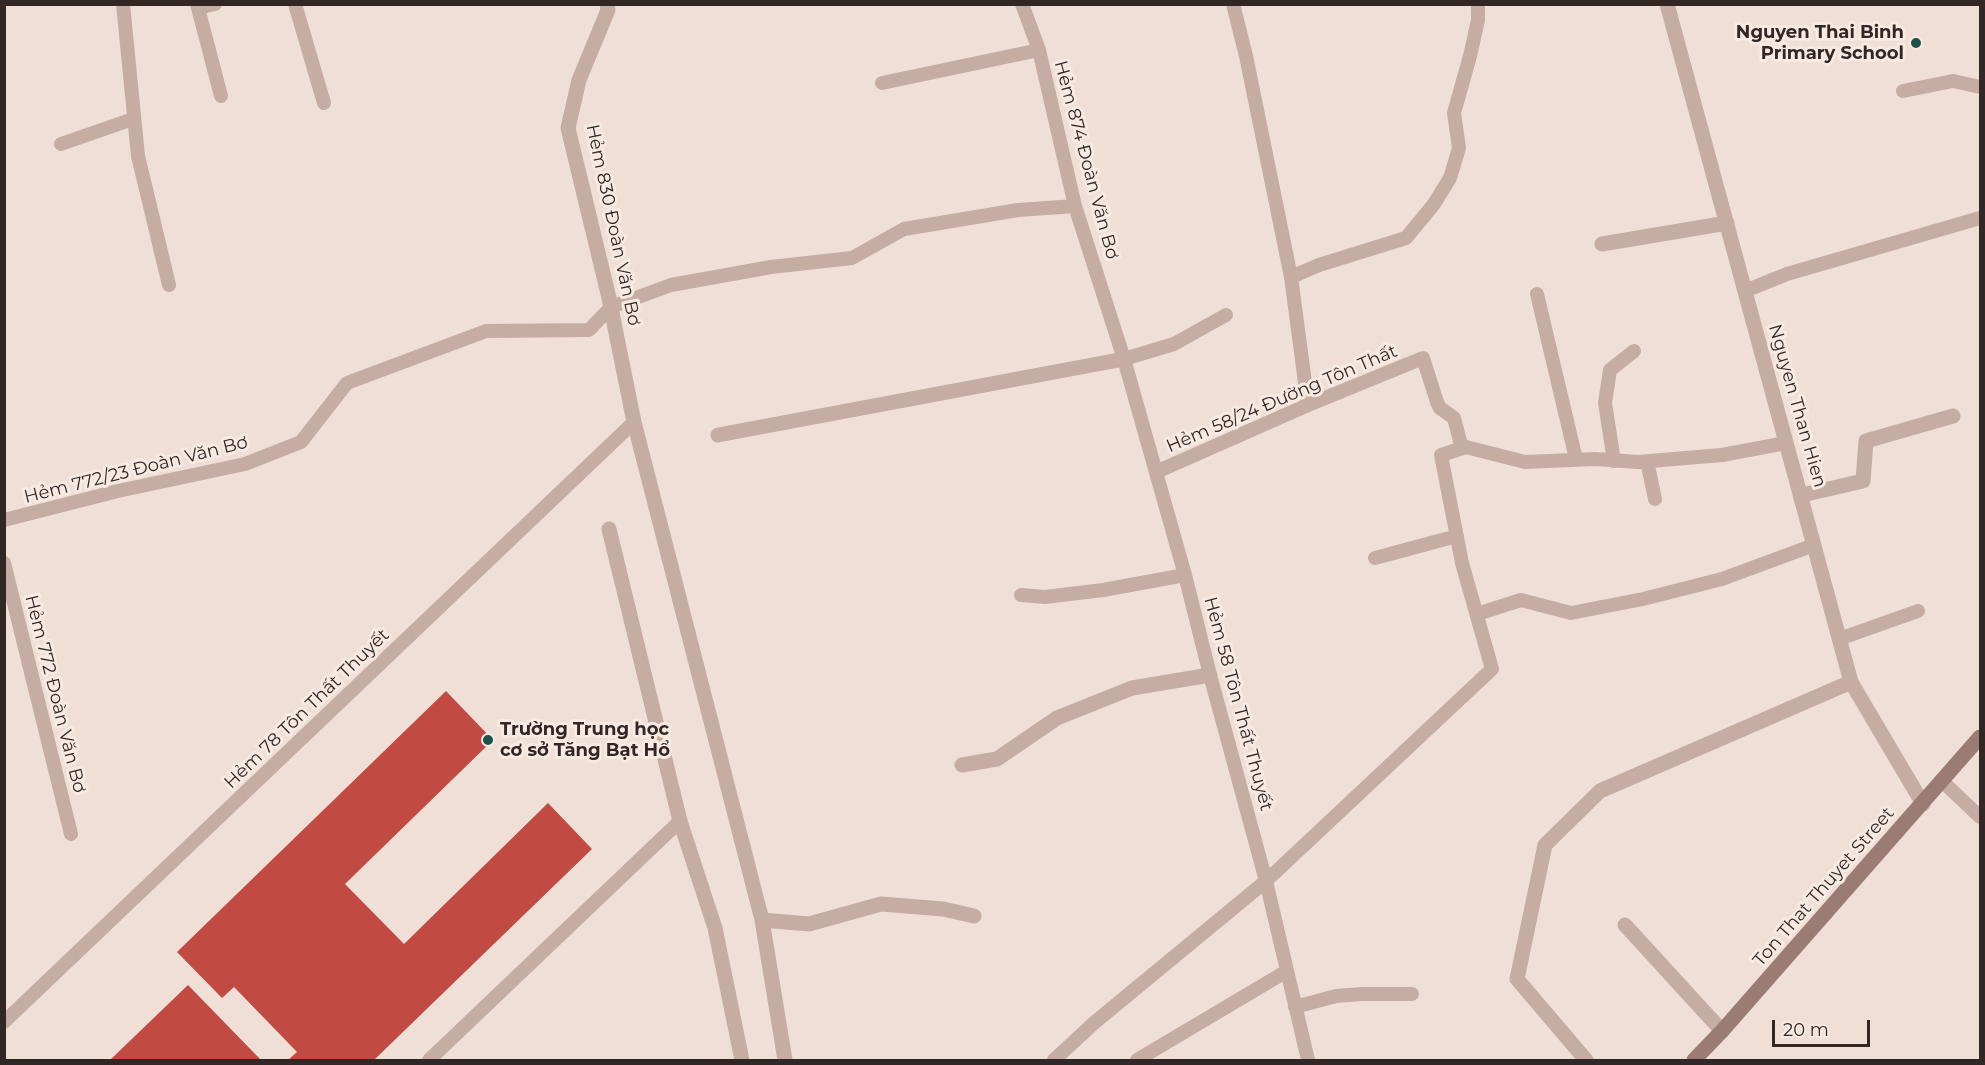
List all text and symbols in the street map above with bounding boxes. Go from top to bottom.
place label: Nguyen Thai Binh Primary School [1736,22,1904,64]
marker: Nguyen Thai Binh Primary School [1909,36,1923,50]
street label: Hẻm 874 Đoàn Văn Bơ [1049,58,1123,262]
street label: Hẻm 830 Đoàn Văn Bơ [581,122,645,328]
street label: Nguyen Than Hien [1763,322,1831,490]
street label: Hẻm 58/24 Đường Tôn Thất [1163,340,1401,458]
street label: Hẻm 772/23 Đoàn Văn Bơ [22,432,250,508]
street label: Hẻm 772 Đoàn Văn Bơ [20,593,90,795]
street label: Hẻm 58 Tôn Thất Thuyết [1199,595,1277,813]
street label: Hẻm 78 Tôn Thất Thuyết [220,625,394,793]
place label: Trường Trung học cơ sở Tăng Bạt Hổ [500,719,670,762]
marker: Trường Trung học cơ sở Tăng Bạt Hổ [481,733,495,747]
street label: Ton That Thuyet Street [1749,803,1899,971]
scale bar [1775,1008,1872,1046]
text: 20 m [1783,1019,1829,1041]

